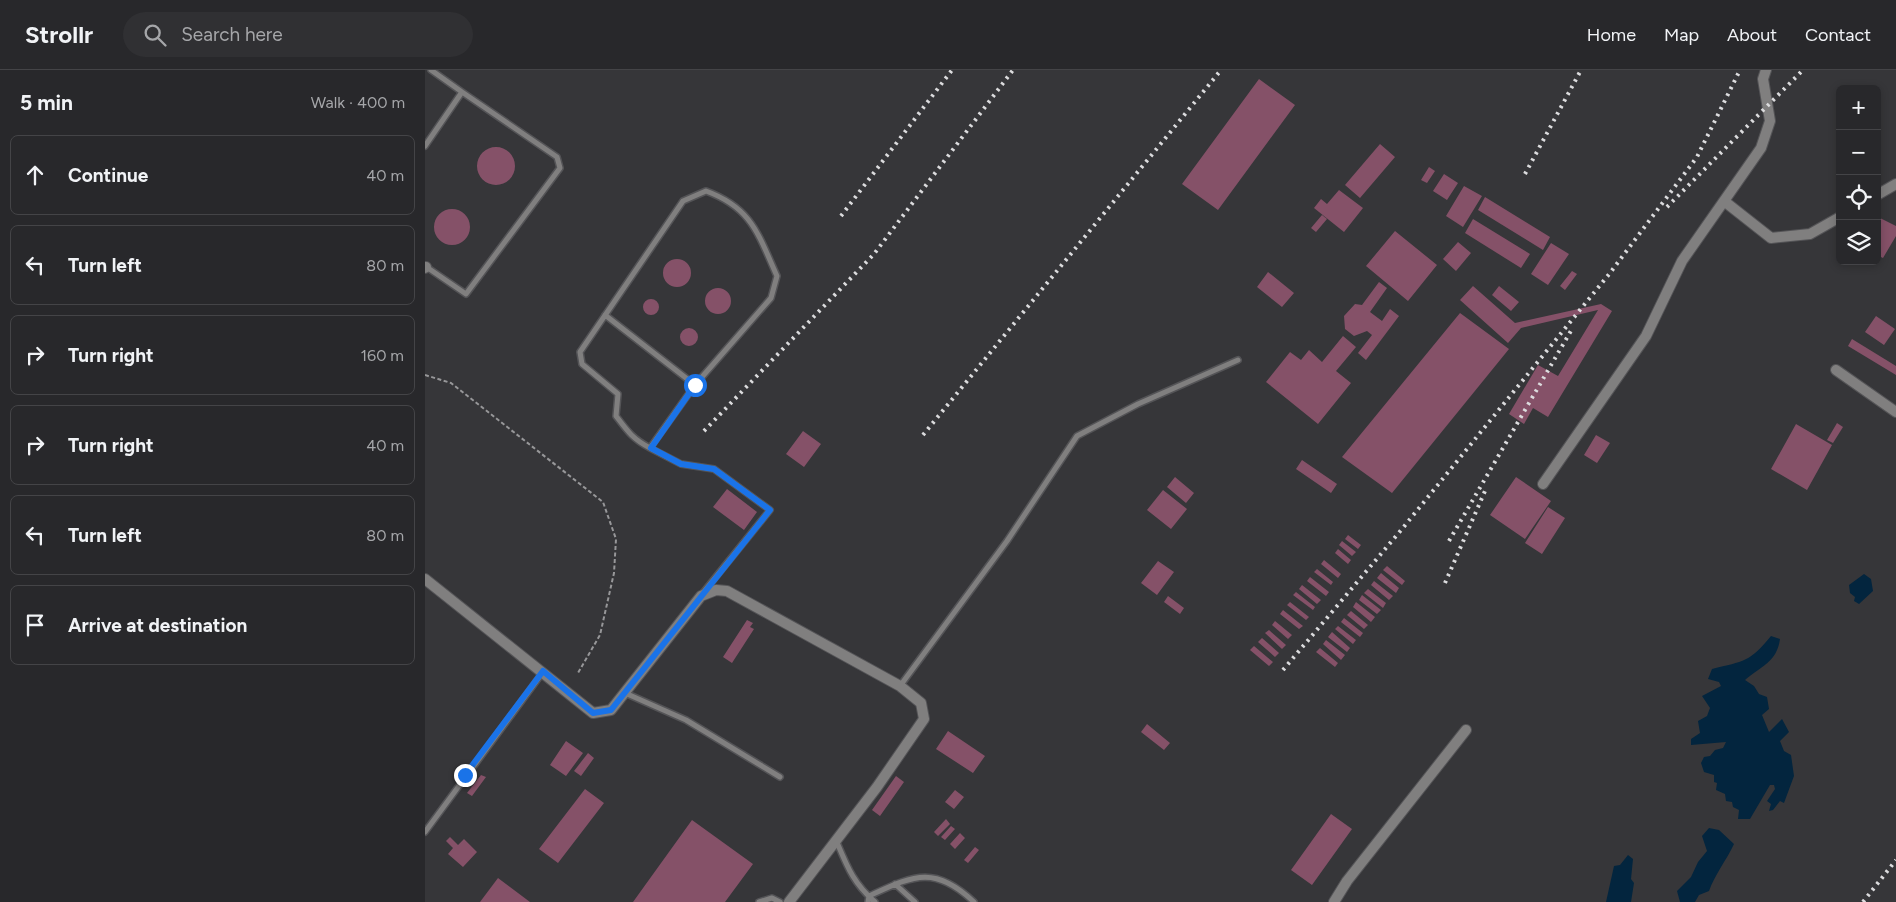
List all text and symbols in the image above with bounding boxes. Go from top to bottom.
search box [123,12,473,57]
text: Strollr [25,20,93,49]
icon: search [141,21,169,49]
text: Search here [181,23,283,46]
text: Home [1587,24,1636,46]
text: Map [1664,24,1699,46]
text: About [1727,24,1777,46]
text: Contact [1805,24,1871,46]
map controls [1836,85,1881,265]
button: + [1836,85,1881,130]
text: 5 min [20,90,73,115]
text: Walk · 400 m [311,93,405,112]
button: − [1836,130,1881,175]
icon: ahead [21,161,49,189]
text: Continue [68,164,148,187]
text: 40 m [366,166,404,185]
button: locate [1836,175,1881,220]
button: layers [1836,220,1881,265]
icon: left [21,251,49,279]
text: Turn left [68,254,142,277]
text: 80 m [366,256,404,275]
icon: right [21,341,49,369]
text: Turn right [68,344,154,367]
text: 160 m [361,346,404,365]
route start [684,374,707,397]
icon: right [21,431,49,459]
text: Turn right [68,434,154,457]
text: 40 m [366,436,404,455]
icon: left [21,521,49,549]
text: Turn left [68,524,142,547]
text: 80 m [366,526,404,545]
icon: arrive [21,611,49,639]
text: Arrive at destination [68,614,247,637]
route end [454,764,477,787]

